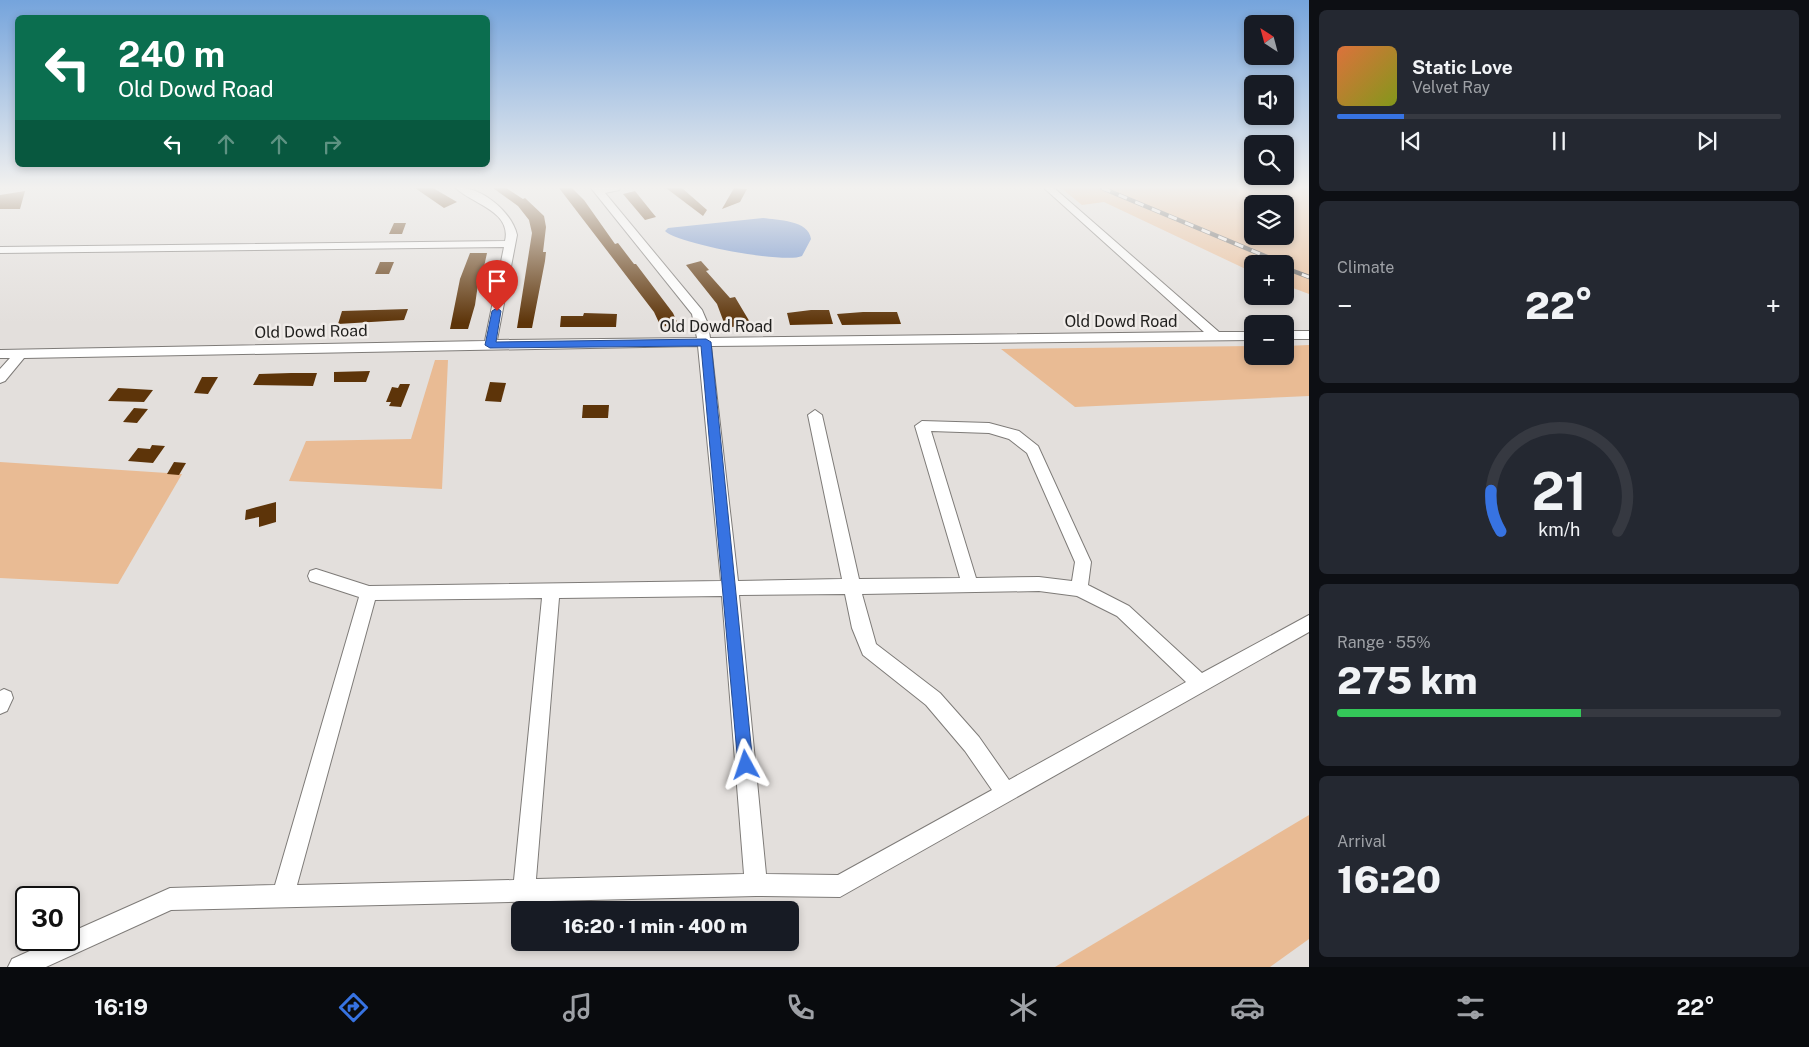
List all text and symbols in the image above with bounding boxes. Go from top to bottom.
north arrow [1244,15,1294,65]
map controls [1244,15,1294,365]
text: 240 m [118,34,225,75]
icon: left [35,35,100,100]
text: Static Love [1412,56,1513,78]
button: sound [1244,75,1294,125]
text: Old Dowd Road [118,76,274,102]
text: Velvet Ray [1412,78,1490,97]
icon: previous [1397,127,1425,155]
icon: pause [1545,127,1573,155]
icon: next [1693,127,1721,155]
icon: left [159,130,187,158]
icon: ahead [212,130,240,158]
icon: ahead [265,130,293,158]
icon: right [318,130,346,158]
button: search [1244,135,1294,185]
button: layers [1244,195,1294,245]
button: + [1244,255,1294,305]
text: Climate [1337,258,1394,277]
pin [476,260,518,311]
icon: arrive [483,267,511,295]
text: 22° [1525,283,1593,328]
text: − [1337,289,1353,322]
text: + [1765,289,1781,322]
street label: Old Dowd Road [1064,312,1178,331]
button: − [1244,315,1294,365]
street label: Old Dowd Road [659,317,773,336]
street label: Old Dowd Road [254,321,368,342]
text: 21 [1531,461,1587,522]
text: km/h [1538,519,1580,540]
text: Range · 55% [1337,633,1431,652]
text: 275 km [1337,658,1477,703]
position arrow [719,738,771,790]
text: Arrival [1337,832,1386,851]
text: 16:20 [1337,857,1441,902]
speed limit sign: 30 [15,886,80,951]
text: 16:20 · 1 min · 400 m [563,915,747,937]
icon: directions [336,990,371,1025]
icon: music [560,990,595,1025]
icon: phone [783,990,818,1025]
icon: climate [1006,990,1041,1025]
icon: car [1230,990,1265,1025]
icon: filters [1453,990,1488,1025]
text: 16:19 [94,994,148,1020]
text: 22° [1676,994,1715,1020]

